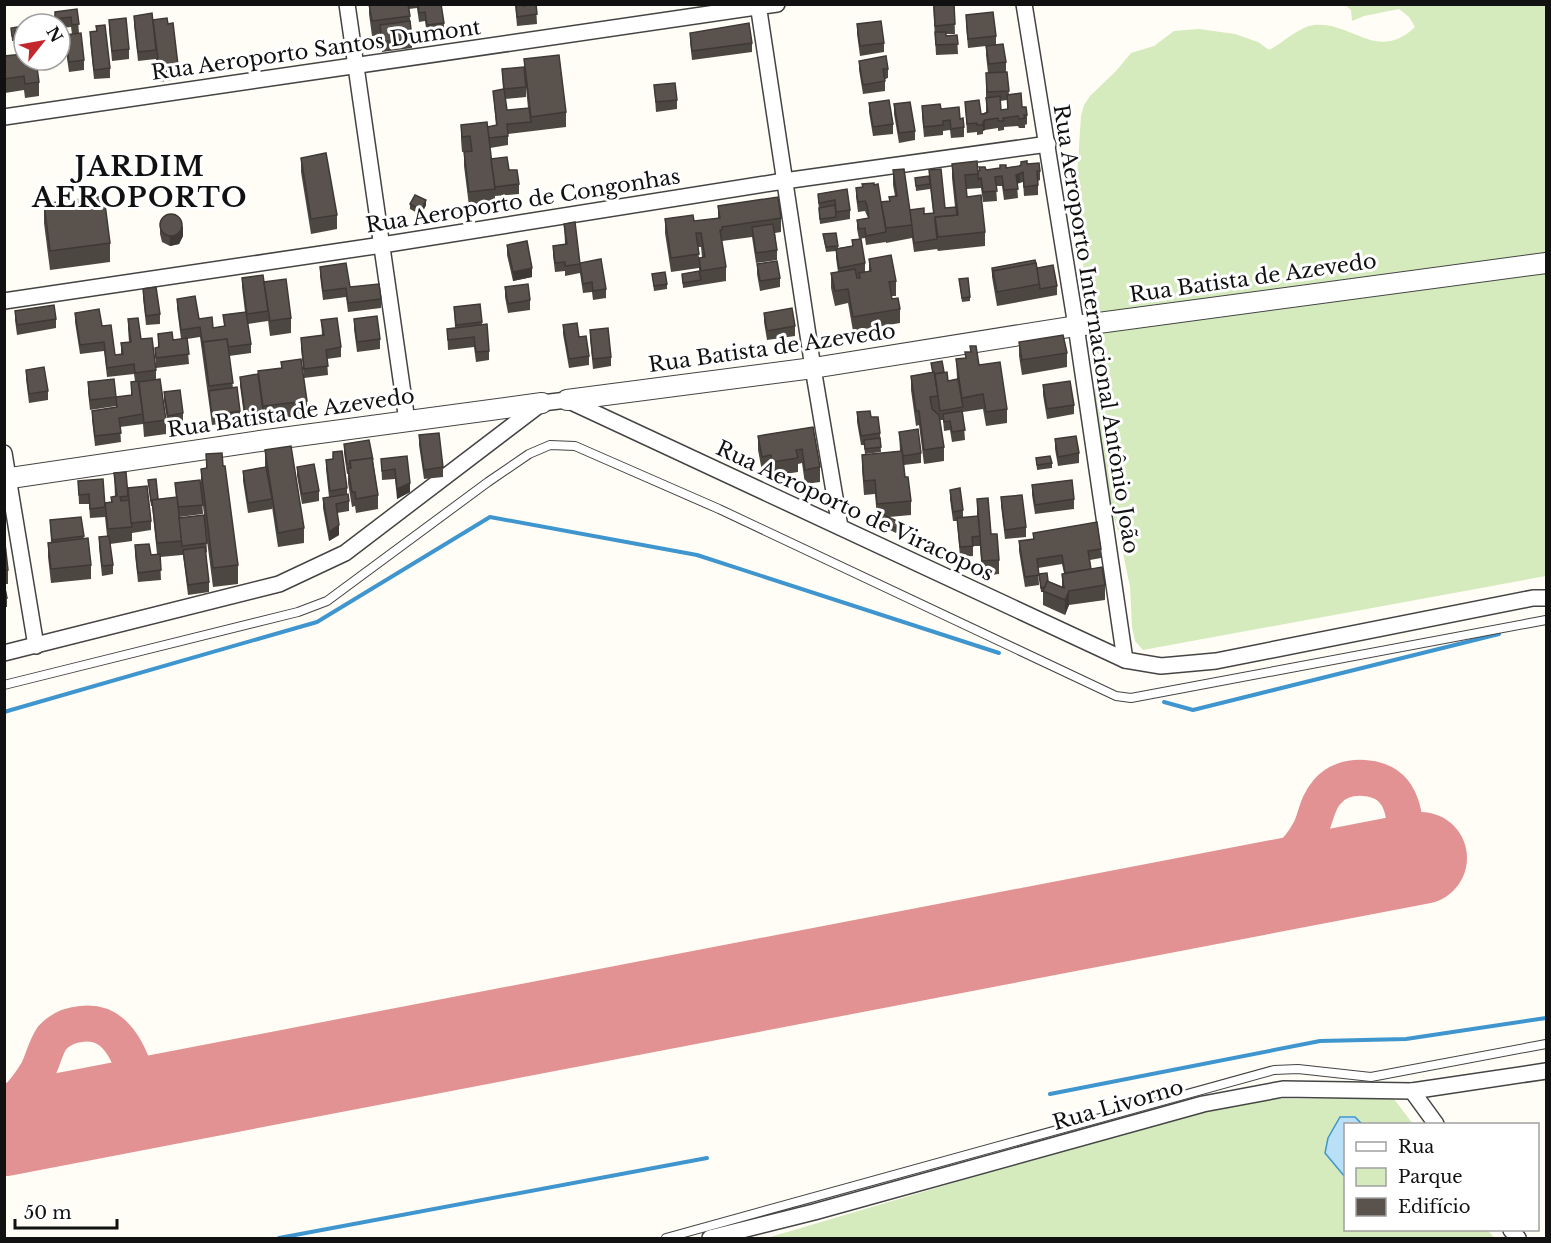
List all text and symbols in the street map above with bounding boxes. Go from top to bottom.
north arrow [12,12,72,72]
street label: Rua Aeroporto Santos Dumont [150,14,483,86]
text: N [42,23,67,46]
street label: Rua Aeroporto Internacional Antônio João [1048,103,1144,555]
district label: JARDIM AEROPORTO [31,150,248,214]
street label: Rua Aeroporto de Congonhas [364,163,682,239]
street label: Rua Batista de Azevedo [1128,248,1378,308]
street label: Rua Batista de Azevedo [647,318,897,378]
street label: Rua Batista de Azevedo [166,383,416,443]
street label: Rua Aeroporto de Viracopos [712,435,998,587]
street label: Rua Livorno [1050,1074,1186,1136]
legend [1344,1123,1539,1231]
text: Rua [1398,1136,1434,1158]
text: Parque [1398,1166,1463,1188]
scale bar [15,1192,117,1230]
text: Edifício [1398,1196,1471,1218]
text: 50 m [24,1202,72,1224]

